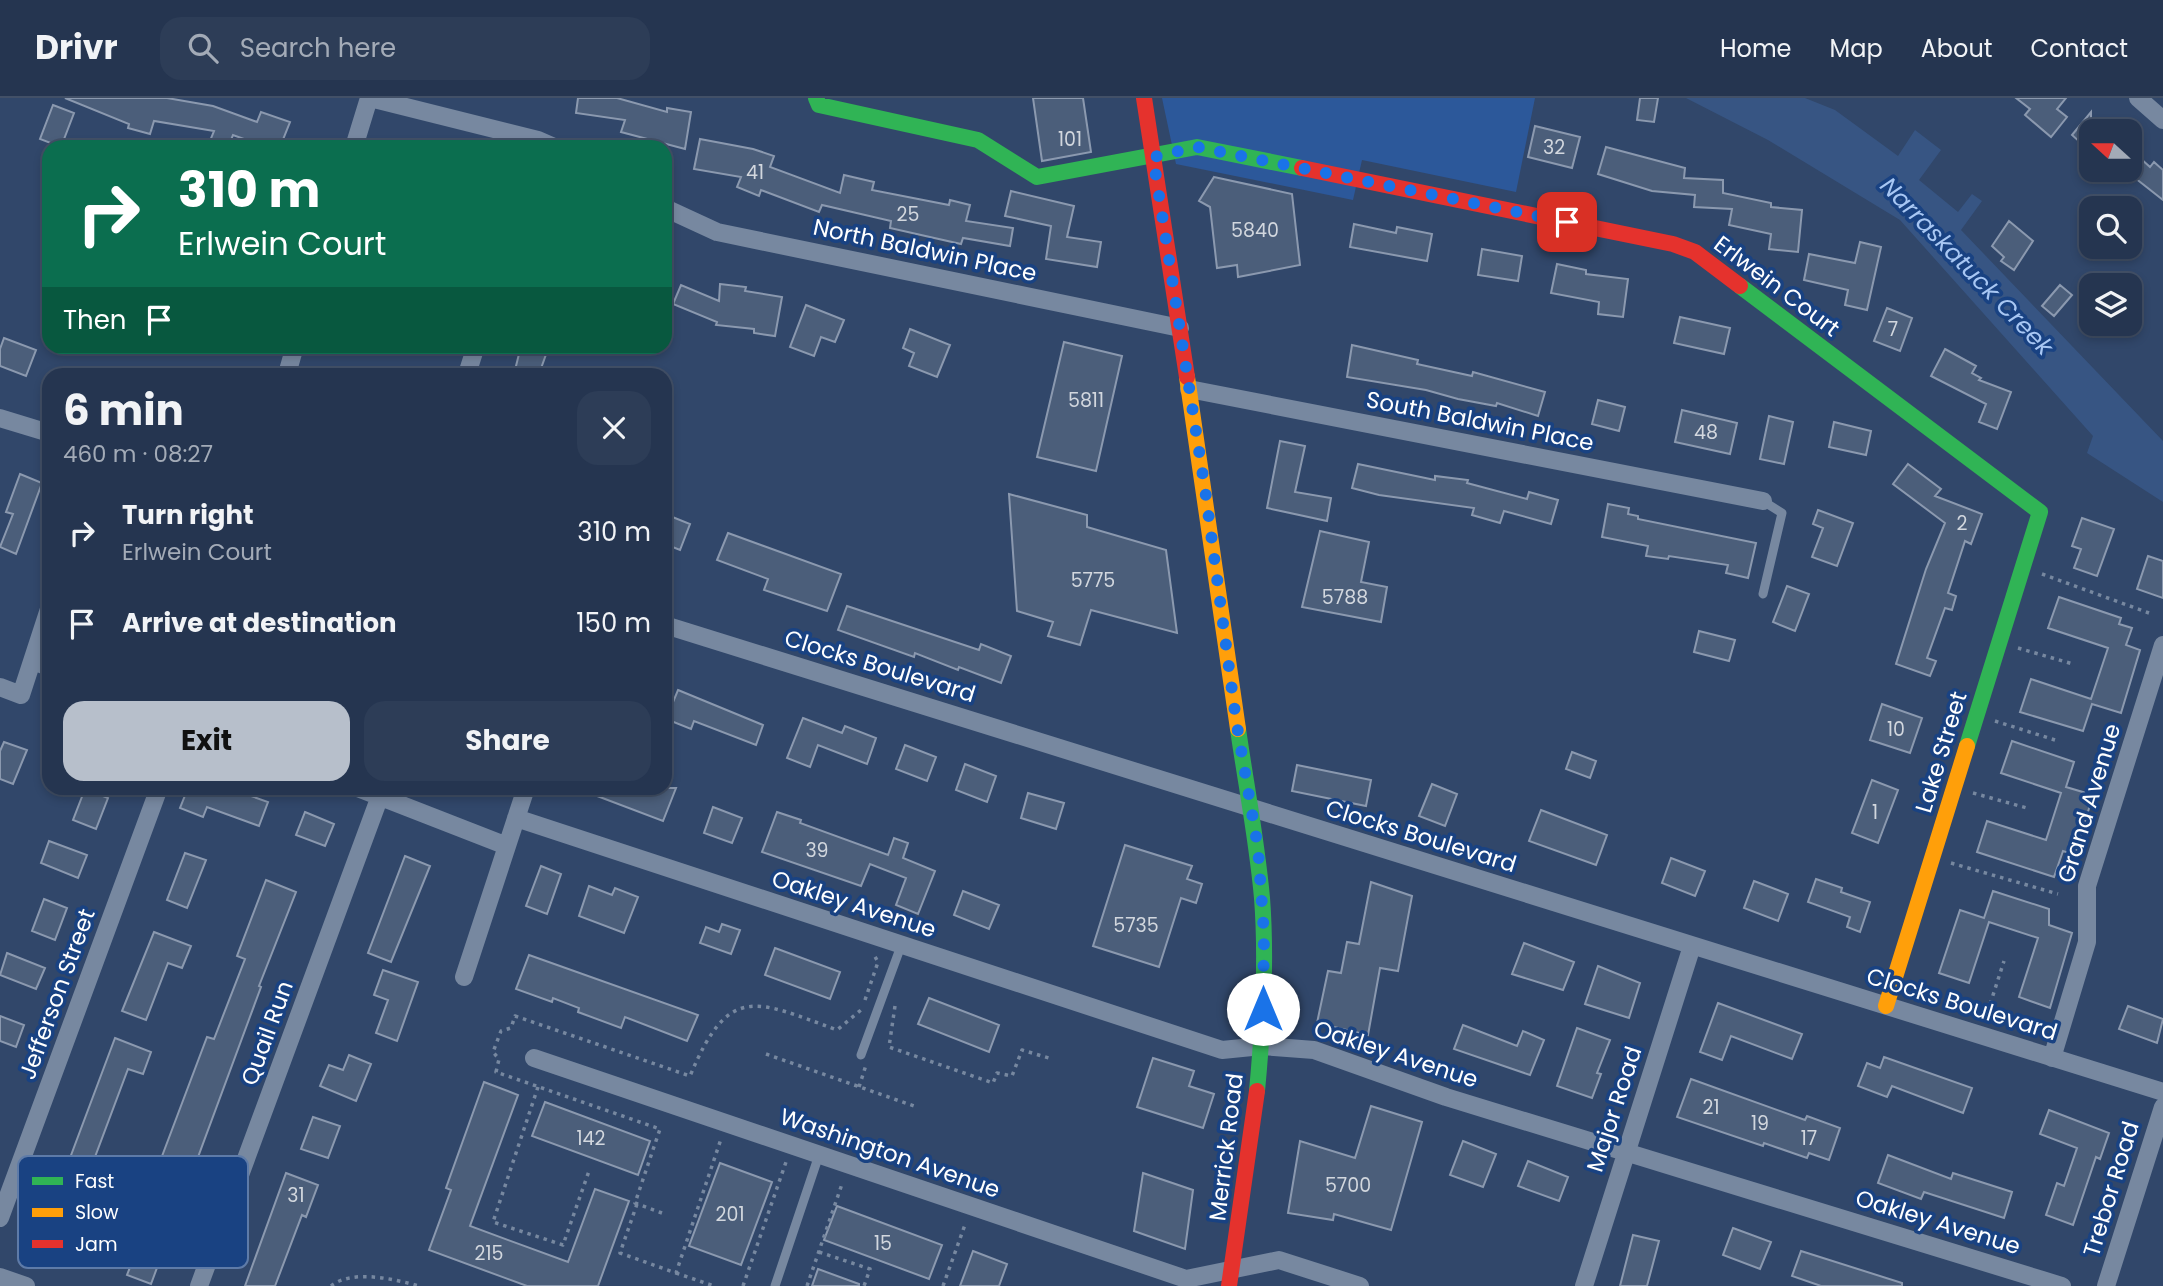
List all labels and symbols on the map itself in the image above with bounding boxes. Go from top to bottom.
north arrow [2079,119,2142,182]
house number: 101 [1058,126,1082,153]
house number: 32 [1543,134,1565,161]
house number: 41 [746,159,764,186]
water label: Narraskatuck Creek [1873,170,2062,364]
pin [1537,192,1597,252]
house number: 25 [897,201,919,228]
street label: North Baldwin Place [810,211,1040,289]
house number: 5840 [1231,217,1279,244]
street label: Erlwein Court [1708,228,1846,344]
house number: 7 [1888,316,1898,343]
street label: South Baldwin Place [1363,383,1597,459]
house number: 5811 [1068,387,1104,414]
house number: 48 [1694,419,1718,446]
house number: 2 [1957,510,1968,537]
house number: 5775 [1071,567,1115,594]
house number: 5788 [1322,584,1368,611]
street label: Clocks Boulevard [781,622,979,710]
street label: Lake Street [1907,688,1975,816]
house number: 10 [1887,716,1905,743]
street label: Grand Avenue [2050,720,2128,886]
street label: Clocks Boulevard [1322,792,1520,880]
house number: 1 [1872,799,1878,826]
house number: 39 [805,837,829,864]
street label: Oakley Avenue [768,862,940,946]
street label: Jefferson Street [11,904,103,1084]
house number: 5735 [1113,912,1159,939]
street label: Clocks Boulevard [1863,960,2061,1048]
position arrow [1226,972,1300,1046]
street label: Quail Run [233,976,301,1090]
street label: Oakley Avenue [1310,1012,1482,1096]
street label: Major Road [1579,1042,1649,1176]
street label: Merrick Road [1201,1071,1251,1223]
house number: 21 [1702,1094,1720,1121]
street label: Washington Avenue [776,1100,1004,1206]
house number: 19 [1751,1110,1769,1137]
street label: Trebor Road [2075,1117,2147,1261]
house number: 142 [577,1125,606,1152]
house number: 17 [1801,1125,1817,1152]
legend [18,1156,248,1268]
text: Fast [75,1168,114,1195]
house number: 5700 [1325,1172,1371,1199]
house number: 31 [287,1182,305,1209]
street label: Oakley Avenue [1852,1182,2024,1262]
text: Slow [75,1199,119,1226]
house number: 201 [716,1201,744,1228]
house number: 15 [874,1230,892,1257]
text: Jam [75,1231,117,1258]
house number: 215 [475,1240,503,1267]

